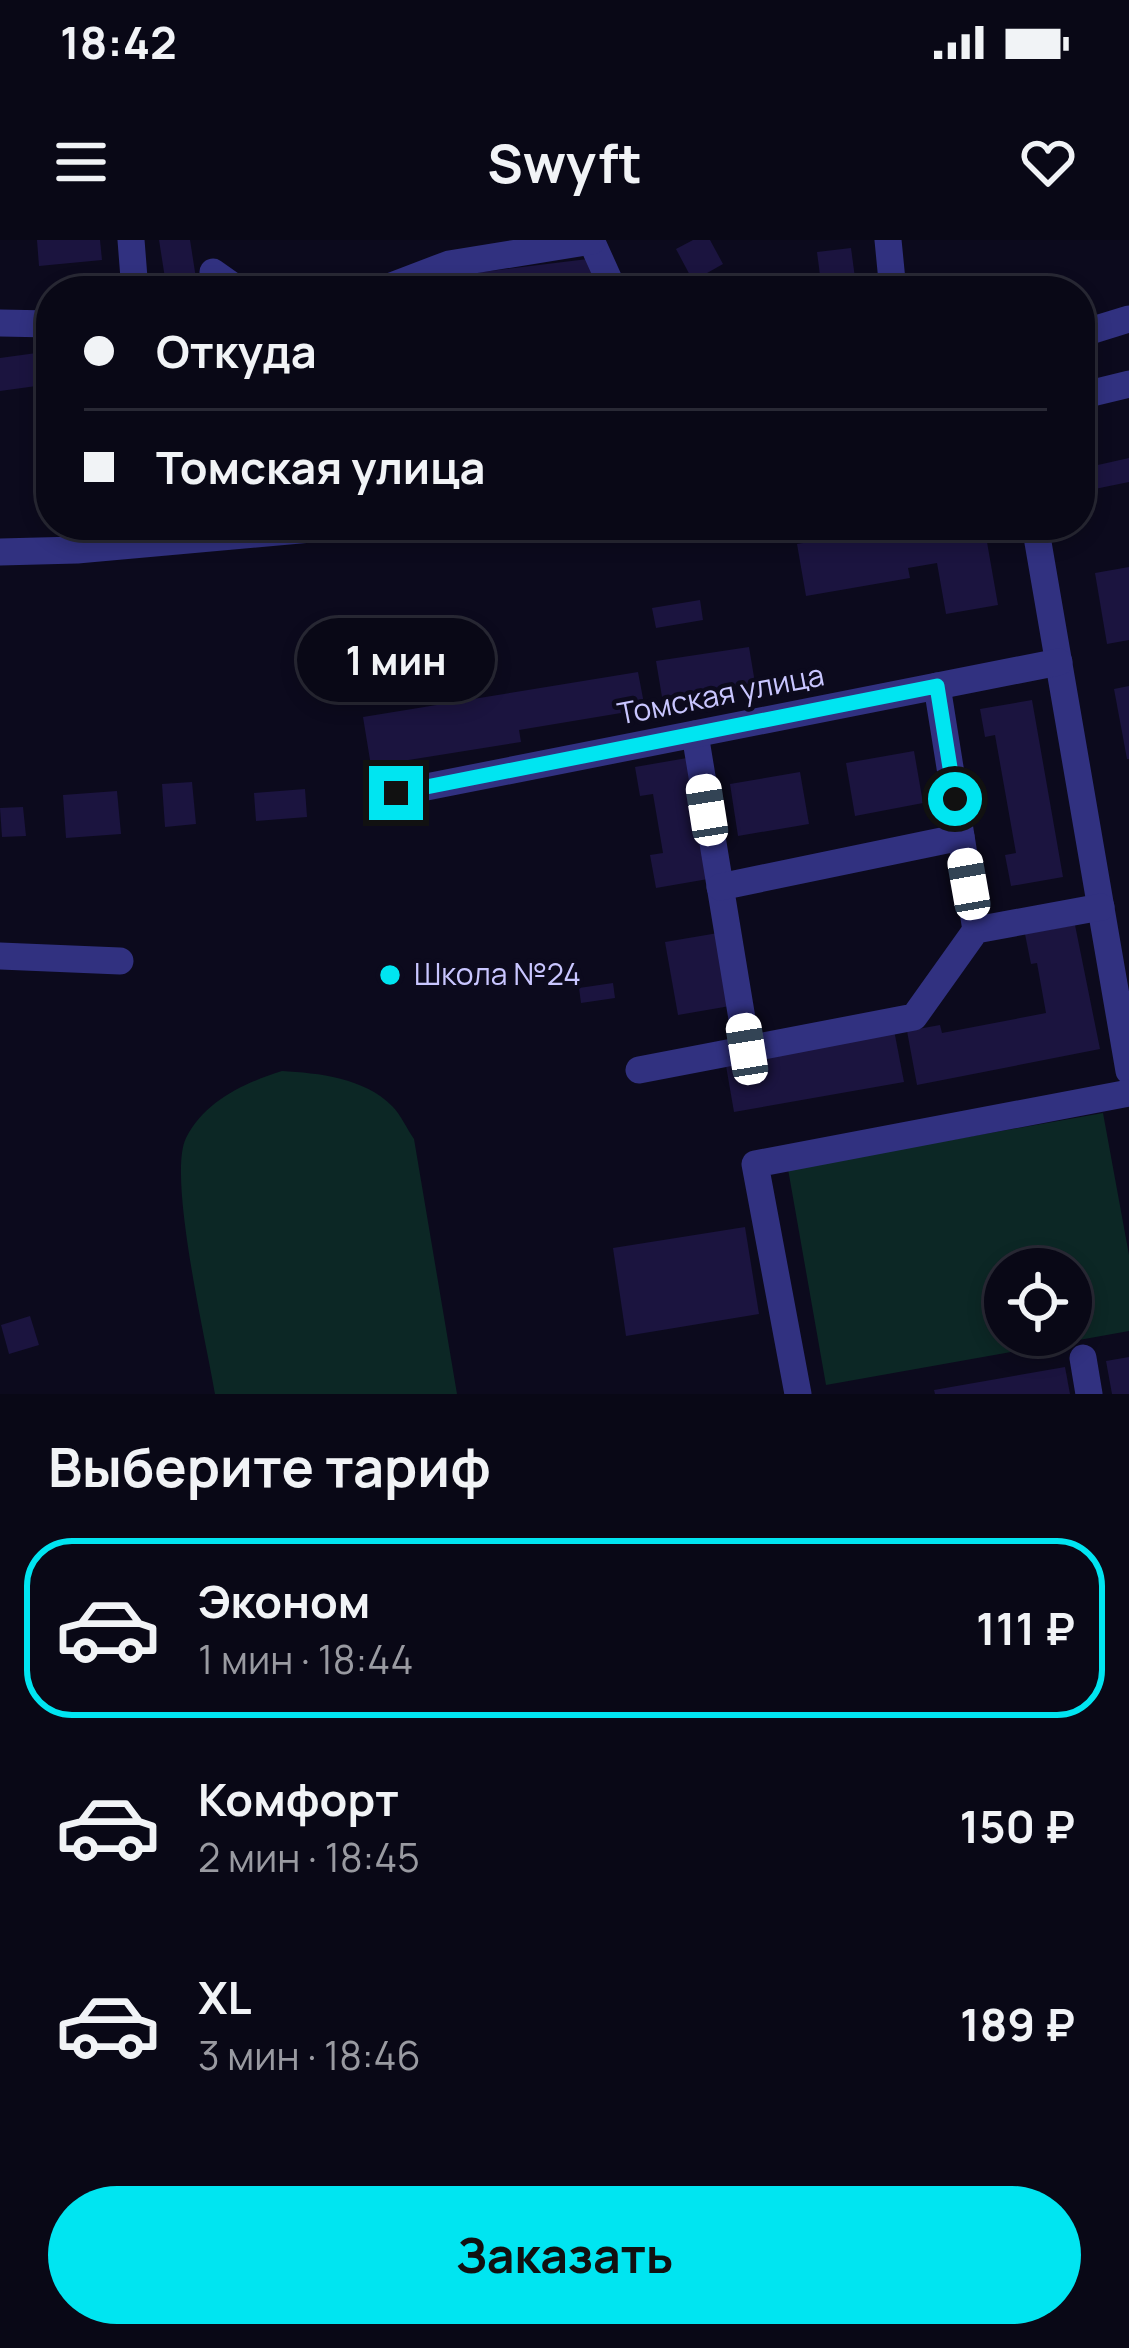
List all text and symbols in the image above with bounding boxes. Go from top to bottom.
text: 18:42 [60,11,177,73]
text: Swyft [487,125,642,199]
icon: menu [48,129,114,195]
icon: heart [1015,129,1081,195]
text: Откуда [156,320,317,382]
text: Томская улица [156,436,486,498]
callout: 1 мин [297,619,495,703]
text: 1 мин [345,633,447,687]
street label: Томская улица [614,653,827,734]
route end [369,766,423,820]
car [684,772,730,848]
route start [928,772,982,826]
car [945,845,993,923]
place label: Школа №24 [414,953,581,994]
marker: Школа №24 [377,962,403,988]
car [724,1011,770,1087]
map controls [984,1248,1092,1356]
button: locate [984,1248,1092,1356]
text: Выберите тариф [48,1429,491,1503]
text: Эконом [198,1570,370,1632]
icon: car [54,1574,162,1682]
text: 111 ₽ [976,1597,1075,1659]
text: 1 мин · 18:44 [198,1632,414,1686]
text: Комфорт [198,1768,399,1830]
icon: car [54,1772,162,1880]
text: 150 ₽ [959,1795,1075,1857]
text: 2 мин · 18:45 [198,1830,420,1884]
text: XL [198,1966,252,2028]
icon: car [54,1970,162,2078]
text: 189 ₽ [960,1993,1075,2055]
text: 3 мин · 18:46 [198,2028,421,2082]
button: Заказать [48,2186,1081,2324]

